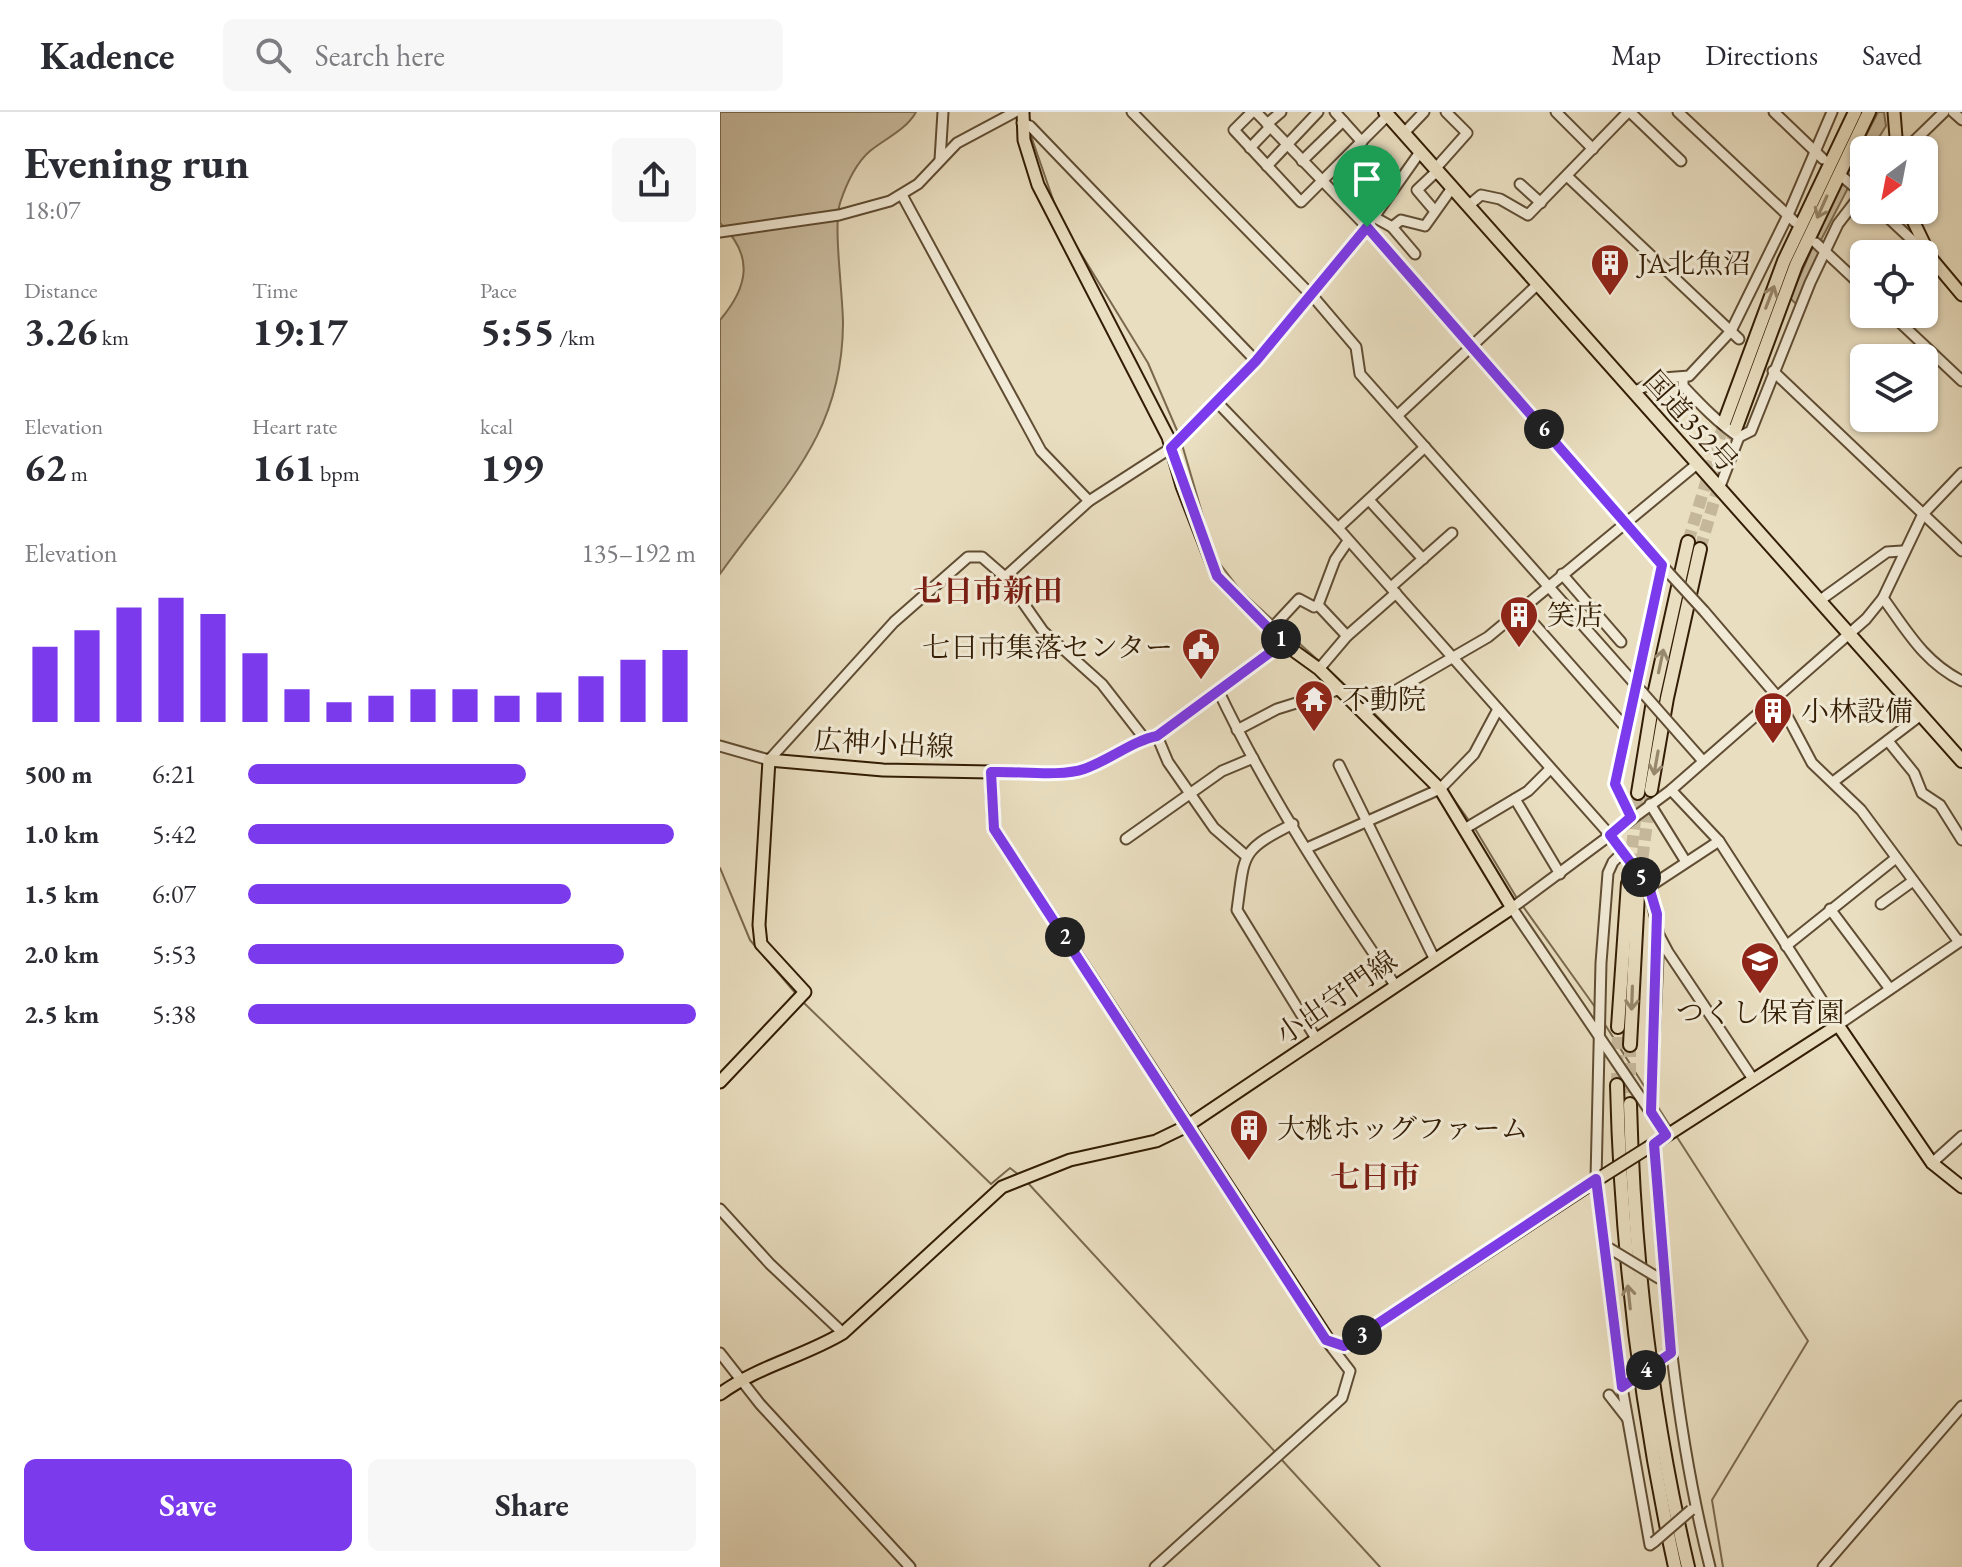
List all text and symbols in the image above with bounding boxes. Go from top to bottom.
search box [223,19,783,91]
text: Kadence [40,31,175,80]
icon: search [251,33,295,77]
text: Search here [315,36,445,75]
text: Map [1611,37,1661,73]
text: Directions [1705,37,1818,73]
text: Saved [1862,37,1922,73]
text: Evening run [24,134,249,191]
north arrow [1850,136,1938,224]
map controls [1850,136,1938,432]
button: share [612,138,696,222]
pin [1333,145,1401,227]
icon: arrive [1345,157,1389,201]
text: 18:07 [24,193,80,227]
one-way arrow [1814,194,1829,219]
button: locate [1850,240,1938,328]
building icon: JA北魚沼 [1589,242,1631,297]
place label: JA北魚沼 [1636,245,1751,281]
text: Distance [24,276,97,305]
text: Time [252,276,298,305]
text: Pace [480,276,517,305]
one-way arrow [1764,286,1778,310]
text: 3.26 [24,305,97,357]
text: 19:17 [252,305,348,357]
text: 5:55 [480,305,555,357]
text: km [97,323,129,352]
text: /km [555,323,595,352]
button: layers [1850,344,1938,432]
street label: 国道352号 [1636,363,1746,479]
pin: 6 [1524,409,1564,449]
text: Elevation [24,412,103,441]
text: Heart rate [252,412,337,441]
text: kcal [480,412,513,441]
text: 6 [1538,414,1550,443]
text: 62 [24,441,66,493]
text: 161 [252,441,315,493]
text: 199 [480,441,543,493]
text: m [66,459,88,488]
text: bpm [315,459,360,488]
text: Elevation [24,536,118,570]
text: 135–192 m [581,536,696,570]
district label: 七日市新田 [913,571,1063,610]
building icon: 笑店 [1498,594,1540,649]
place label: 笑店 [1547,597,1603,633]
pin: 1 [1261,619,1301,659]
text: 1 [1275,624,1287,653]
public building icon: 七日市集落センター [1180,626,1222,681]
place label: 七日市集落センター [922,629,1173,665]
one-way arrow [1654,648,1669,674]
temple icon: 不動院 [1293,678,1335,733]
place label: 不動院 [1342,681,1426,717]
building icon: 小林設備 [1752,690,1794,745]
place label: 小林設備 [1801,693,1913,729]
street label: 広神小出線 [813,721,955,765]
one-way arrow [1647,749,1662,775]
text: 500 m [24,757,92,791]
text: 6:21 [152,757,196,791]
text: 1.0 km [24,817,99,851]
text: 5:42 [152,817,196,851]
pin: 5 [1621,857,1661,897]
text: 5 [1635,862,1647,891]
text: 1.5 km [24,877,99,911]
text: 6:07 [152,877,196,911]
pin: 2 [1045,917,1085,957]
text: 2 [1059,922,1071,951]
text: 2.0 km [24,937,99,971]
text: 5:53 [152,937,196,971]
school or university icon: つくし保育園 [1739,940,1781,995]
street label: 小出守門線 [1268,942,1404,1052]
one-way arrow [1624,984,1639,1011]
place label: つくし保育園 [1676,994,1844,1030]
text: 2.5 km [24,997,99,1031]
text: 5:38 [152,997,196,1031]
building icon: 大桃ホッグファーム [1228,1107,1270,1162]
place label: 大桃ホッグファーム [1277,1110,1528,1146]
district label: 七日市 [1330,1157,1420,1196]
one-way arrow [1621,1284,1636,1311]
pin: 3 [1342,1315,1382,1355]
text: 3 [1356,1320,1368,1349]
pin: 4 [1626,1350,1666,1390]
text: 4 [1640,1355,1652,1384]
button: Save [24,1459,352,1551]
button: Share [368,1459,696,1551]

